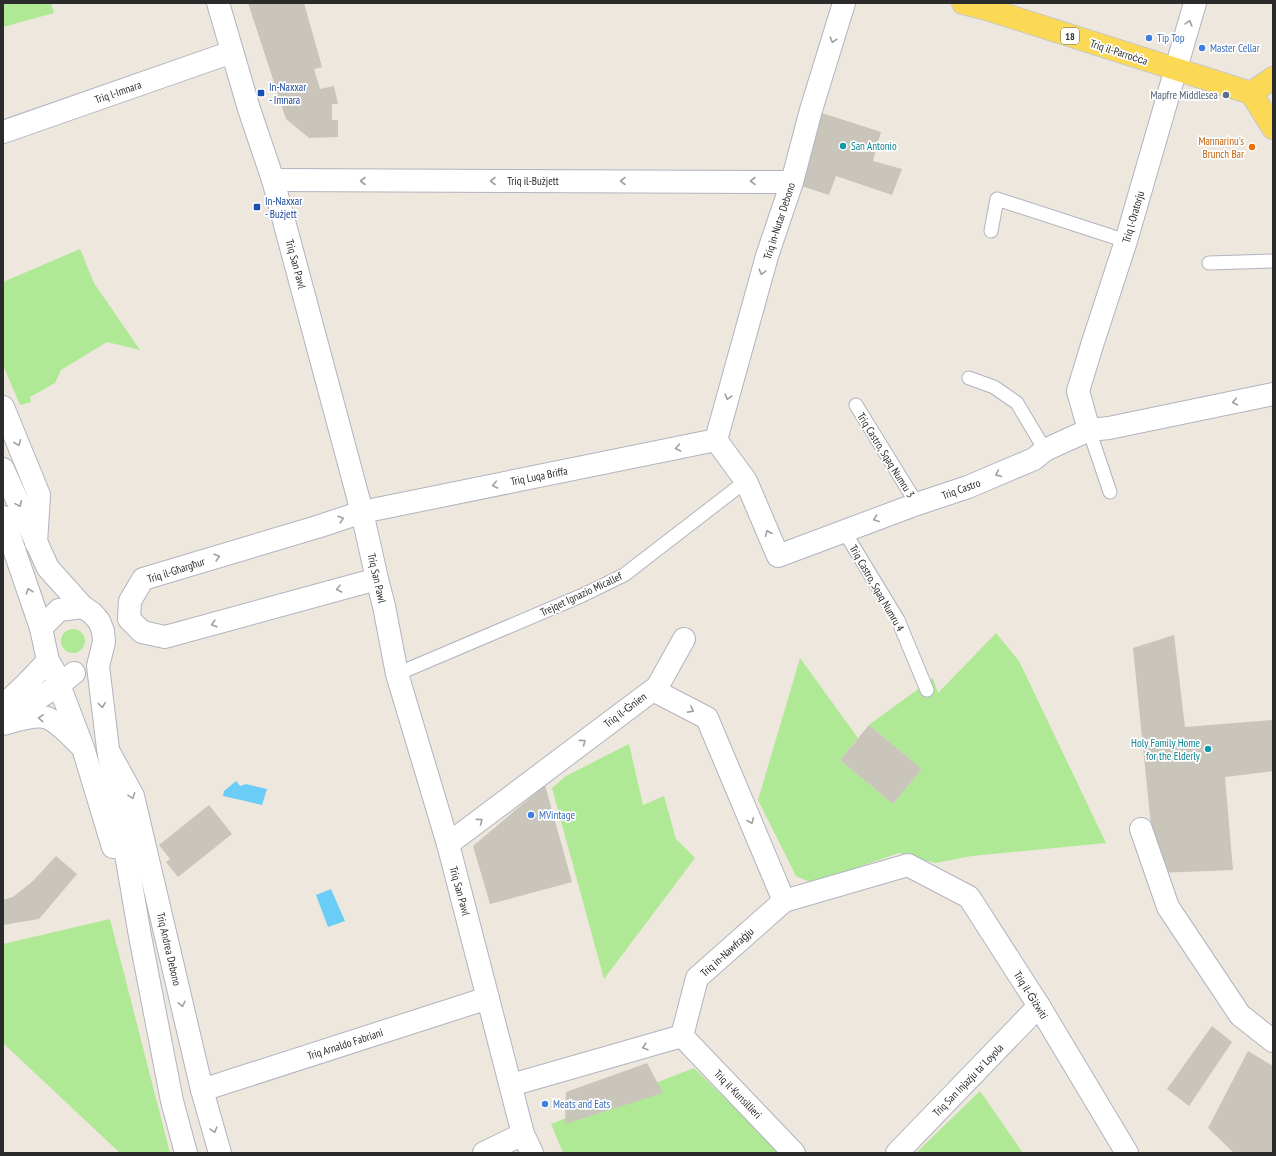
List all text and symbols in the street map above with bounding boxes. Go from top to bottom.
one-way arrow [1184,20,1193,27]
road number: 18 [1061,28,1079,44]
place label: Tip Top [1157,31,1185,45]
marker: Tip Top [1144,33,1154,43]
street label: Triq il-Parroċċa [1088,36,1150,68]
one-way arrow [829,37,838,44]
place label: Master Cellar [1210,41,1260,55]
marker: Master Cellar [1197,43,1207,53]
street label: Triq l-Imnara [93,77,143,107]
place label: In-Naxxar - Imnara [269,80,306,107]
marker: In-Naxxar - Imnara [256,88,266,98]
place label: Mapfre Middlesea [1151,88,1218,102]
marker: Mapfre Middlesea [1221,90,1231,100]
place label: Mannarinu's Brunch Bar [1198,134,1244,161]
place label: San Antonio [851,139,897,153]
marker: San Antonio [838,141,848,151]
marker: Mannarinu's Brunch Bar [1247,142,1257,152]
street label: Triq il-Bużjett [507,174,559,188]
one-way arrow [360,177,366,185]
one-way arrow [490,177,496,185]
one-way arrow [620,177,626,185]
one-way arrow [750,177,756,185]
street label: Triq in-Nutar Debono [760,181,798,261]
street label: Triq l-Oratorju [1119,189,1147,245]
place label: In-Naxxar - Bużjett [265,194,302,221]
marker: In-Naxxar - Bużjett [252,202,262,212]
street label: Triq San Pawl [283,238,309,291]
one-way arrow [759,269,767,275]
one-way arrow [724,393,733,400]
one-way arrow [1232,397,1238,405]
street label: Triq Castro, Sqaq Numru 3 [854,410,918,500]
one-way arrow [13,440,21,447]
one-way arrow [675,443,681,451]
street label: Triq Luqa Briffa [509,464,569,488]
one-way arrow [995,469,1002,477]
street label: Triq Castro [940,475,983,502]
one-way arrow [492,480,499,488]
one-way arrow [14,500,22,508]
one-way arrow [338,515,345,523]
one-way arrow [873,515,880,523]
one-way arrow [765,530,773,538]
street label: Triq Castro, Sqaq Numru 4 [846,542,908,634]
street label: Triq San Pawl [364,552,390,605]
one-way arrow [213,553,220,562]
street label: Triq il-Għargħur [145,554,207,586]
street label: Trejqet Ignazio Micallef [538,568,625,619]
one-way arrow [336,584,343,593]
one-way arrow [25,588,33,595]
one-way arrow [210,619,217,628]
street label: Triq il-Ġnien [601,689,649,731]
one-way arrow [98,702,107,708]
one-way arrow [687,705,694,712]
one-way arrow [38,714,44,723]
place label: Holy Family Home for the Elderly [1131,736,1201,763]
one-way arrow [579,740,586,747]
marker: Holy Family Home for the Elderly [1203,744,1213,754]
one-way arrow [128,792,136,799]
place label: MVintage [539,808,575,822]
marker: MVintage [526,810,536,820]
one-way arrow [746,817,754,824]
one-way arrow [475,818,482,825]
street label: Triq San Pawl [447,865,473,918]
street label: Triq Andrea Debono [154,911,184,987]
street label: Triq in-Nawfraġju [697,924,757,980]
street label: Triq il-Ġiżwiti [1011,968,1051,1022]
one-way arrow [177,1000,186,1007]
street label: Triq Arnaldo Fabriani [305,1025,385,1063]
street label: Triq San Injazju ta' Loyola [930,1041,1006,1119]
one-way arrow [641,1042,648,1051]
street label: Triq il-Kunsillieri [711,1066,765,1122]
place label: Meats and Eats [553,1097,610,1111]
marker: Meats and Eats [540,1099,550,1109]
one-way arrow [209,1126,218,1133]

